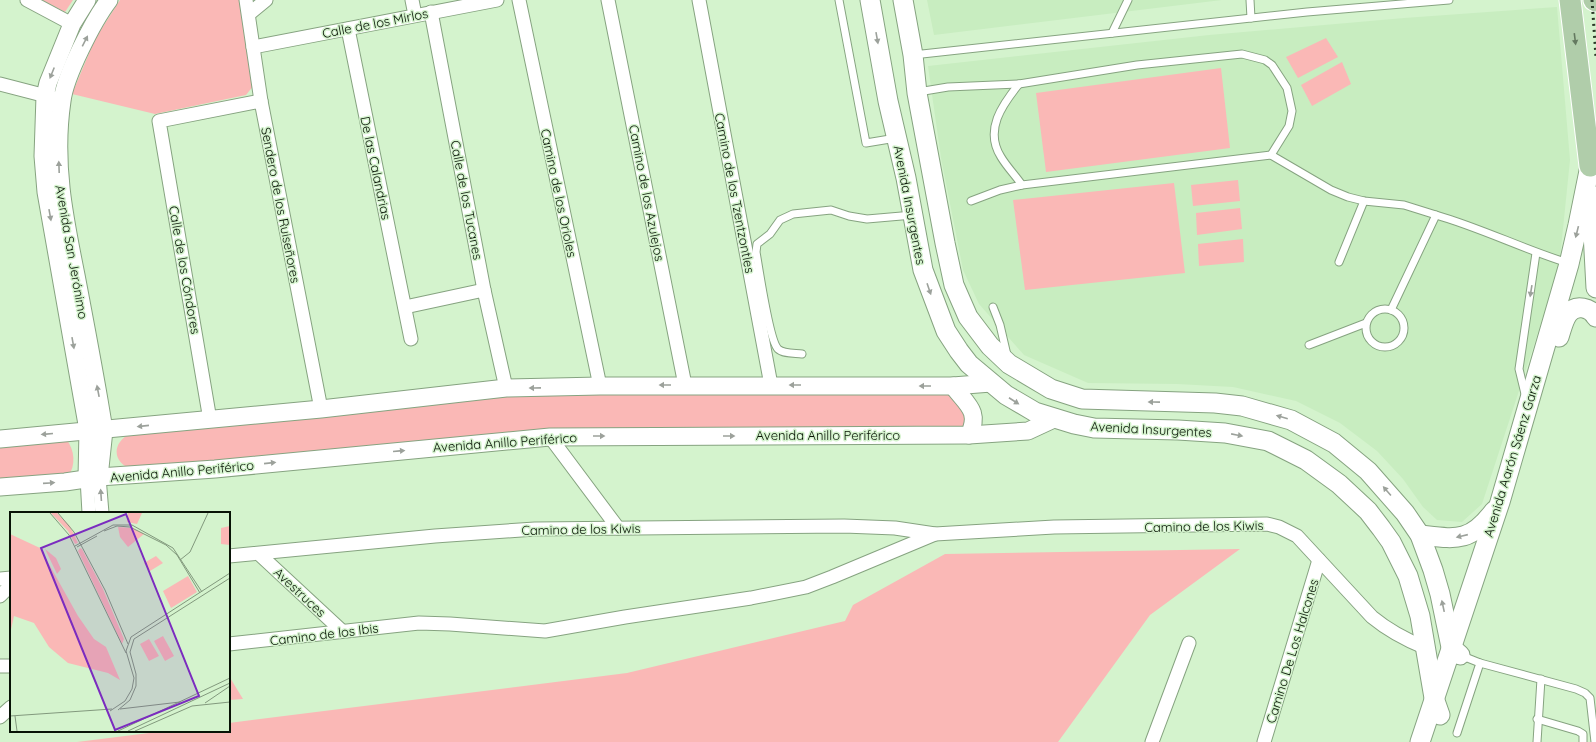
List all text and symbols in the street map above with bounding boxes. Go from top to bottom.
street label: Calle de los Mirlos [321,5,429,41]
one-way arrow [874,32,880,45]
one-way arrow [1572,33,1578,45]
one-way arrow [82,36,88,47]
one-way arrow [49,67,55,78]
street label: Camino de los Tzentzontles [712,112,758,274]
street label: De las Calandrias [357,115,395,221]
street label: Camino de los Azulejos [626,123,668,263]
street label: Sendero de los Ruiseñores [258,126,304,284]
street label: Camino de los Orioles [538,127,580,259]
street label: Calle de los Tucanes [448,139,486,261]
street label: Avenida Insurgentes [891,144,929,266]
one-way arrow [55,161,62,173]
street label: Avenida San Jerónimo [52,184,92,320]
street label: Calle de los Cóndores [166,205,204,335]
one-way arrow [48,209,54,221]
one-way arrow [1573,225,1579,238]
one-way arrow [926,283,932,295]
one-way arrow [1527,285,1533,298]
one-way arrow [70,337,76,349]
street label: Avenida Aarón Sáenz Garza [1480,373,1544,539]
one-way arrow [659,382,671,389]
one-way arrow [788,382,801,388]
one-way arrow [918,383,931,389]
one-way arrow [529,384,541,391]
one-way arrow [94,385,100,397]
one-way arrow [1009,397,1020,404]
one-way arrow [1148,398,1160,405]
one-way arrow [1276,414,1288,420]
street label: Avenida Insurgentes [1090,418,1212,440]
one-way arrow [137,422,149,429]
street label: Avenida Anillo Periférico [756,427,900,443]
street label: Avenida Anillo Periférico [432,429,578,455]
one-way arrow [41,431,54,438]
one-way arrow [1231,432,1243,438]
one-way arrow [593,433,606,439]
one-way arrow [723,433,736,439]
one-way arrow [393,448,405,454]
street label: Avenida Anillo Periférico [109,457,255,485]
one-way arrow [264,460,276,467]
one-way arrow [43,479,55,486]
one-way arrow [1382,486,1391,496]
one-way arrow [97,489,104,501]
inset map [10,512,230,732]
street label: Camino de los Kiwis [1144,517,1264,535]
street label: Camino de los Kiwis [521,520,641,538]
one-way arrow [1456,534,1469,540]
street label: Avestruces [271,564,329,620]
street label: Camino De Los Halcones [1262,577,1322,725]
one-way arrow [1439,600,1445,612]
street label: Camino de los Ibis [269,619,379,649]

